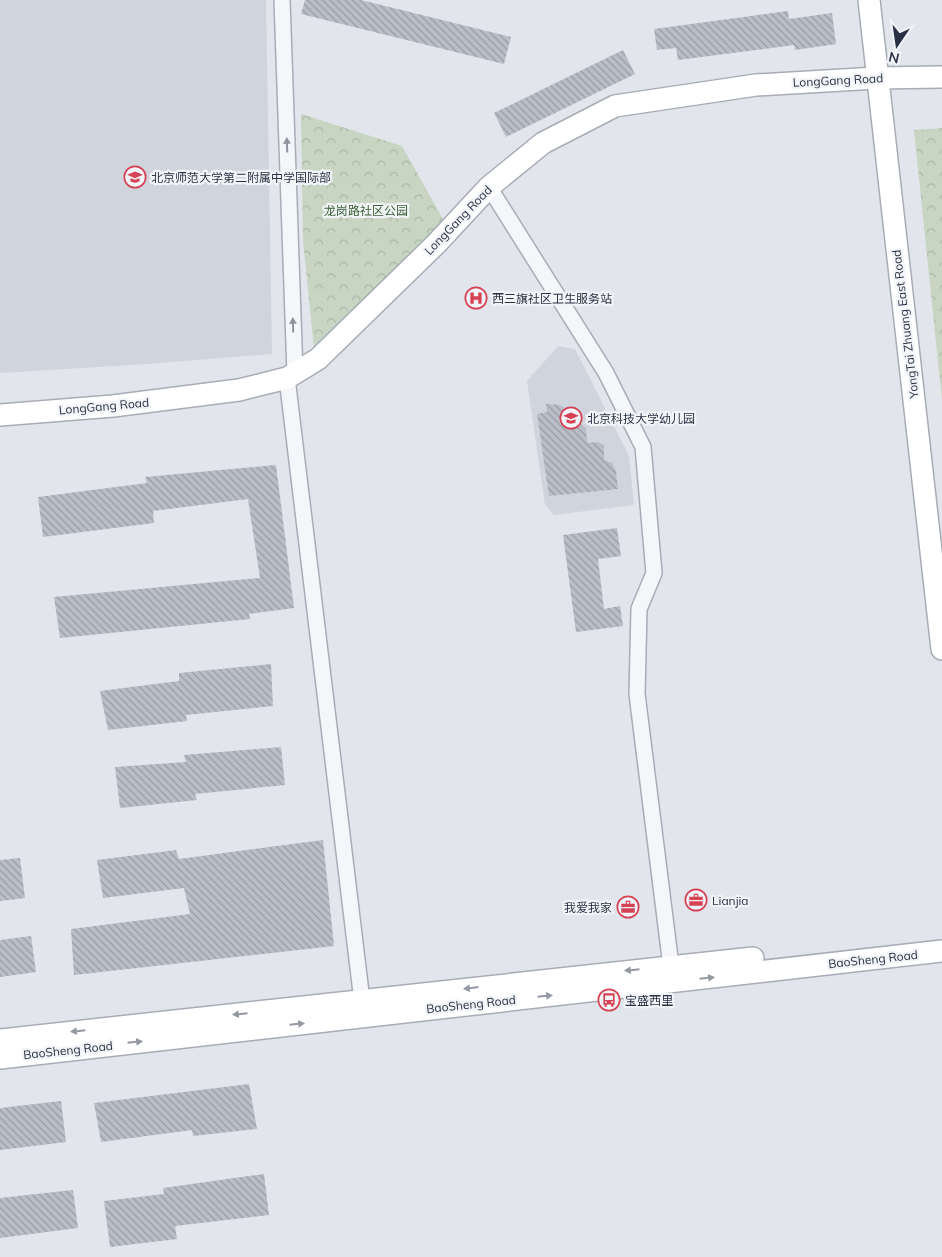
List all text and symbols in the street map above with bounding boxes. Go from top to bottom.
north arrow [872,20,922,70]
text: N [887,48,901,68]
street label: LongGang Road [792,70,884,90]
one-way arrow [282,137,290,153]
school or university icon: 北京师范大学第二附属中学国际部 [123,165,147,189]
place label: 北京师范大学第二附属中学国际部 [151,170,331,185]
street label: LongGang Road [421,182,495,258]
park label: 龙岗路社区公园 [324,203,408,218]
street label: YongTai Zhuang East Road [888,249,922,400]
hospital icon: 西三旗社区卫生服务站 [464,286,488,310]
place label: 西三旗社区卫生服务站 [492,291,612,306]
one-way arrow [289,317,297,333]
street label: LongGang Road [58,395,150,417]
school or university icon: 北京科技大学幼儿园 [559,406,583,430]
place label: 北京科技大学幼儿园 [587,411,695,426]
office icon: Lianjia [684,888,708,912]
place label: Lianjia [712,893,749,908]
office icon: 我爱我家 [616,895,640,919]
place label: 我爱我家 [564,900,612,915]
street label: BaoSheng Road [827,947,919,971]
one-way arrow [624,966,640,974]
one-way arrow [699,974,715,982]
one-way arrow [463,984,479,992]
bus stop icon: 宝盛西里 [597,988,621,1012]
street label: BaoSheng Road [425,992,517,1016]
one-way arrow [537,992,553,1000]
place label: 宝盛西里 [625,993,673,1008]
one-way arrow [231,1010,247,1018]
one-way arrow [289,1020,305,1028]
one-way arrow [70,1027,86,1035]
street label: BaoSheng Road [22,1038,114,1062]
one-way arrow [128,1038,144,1046]

